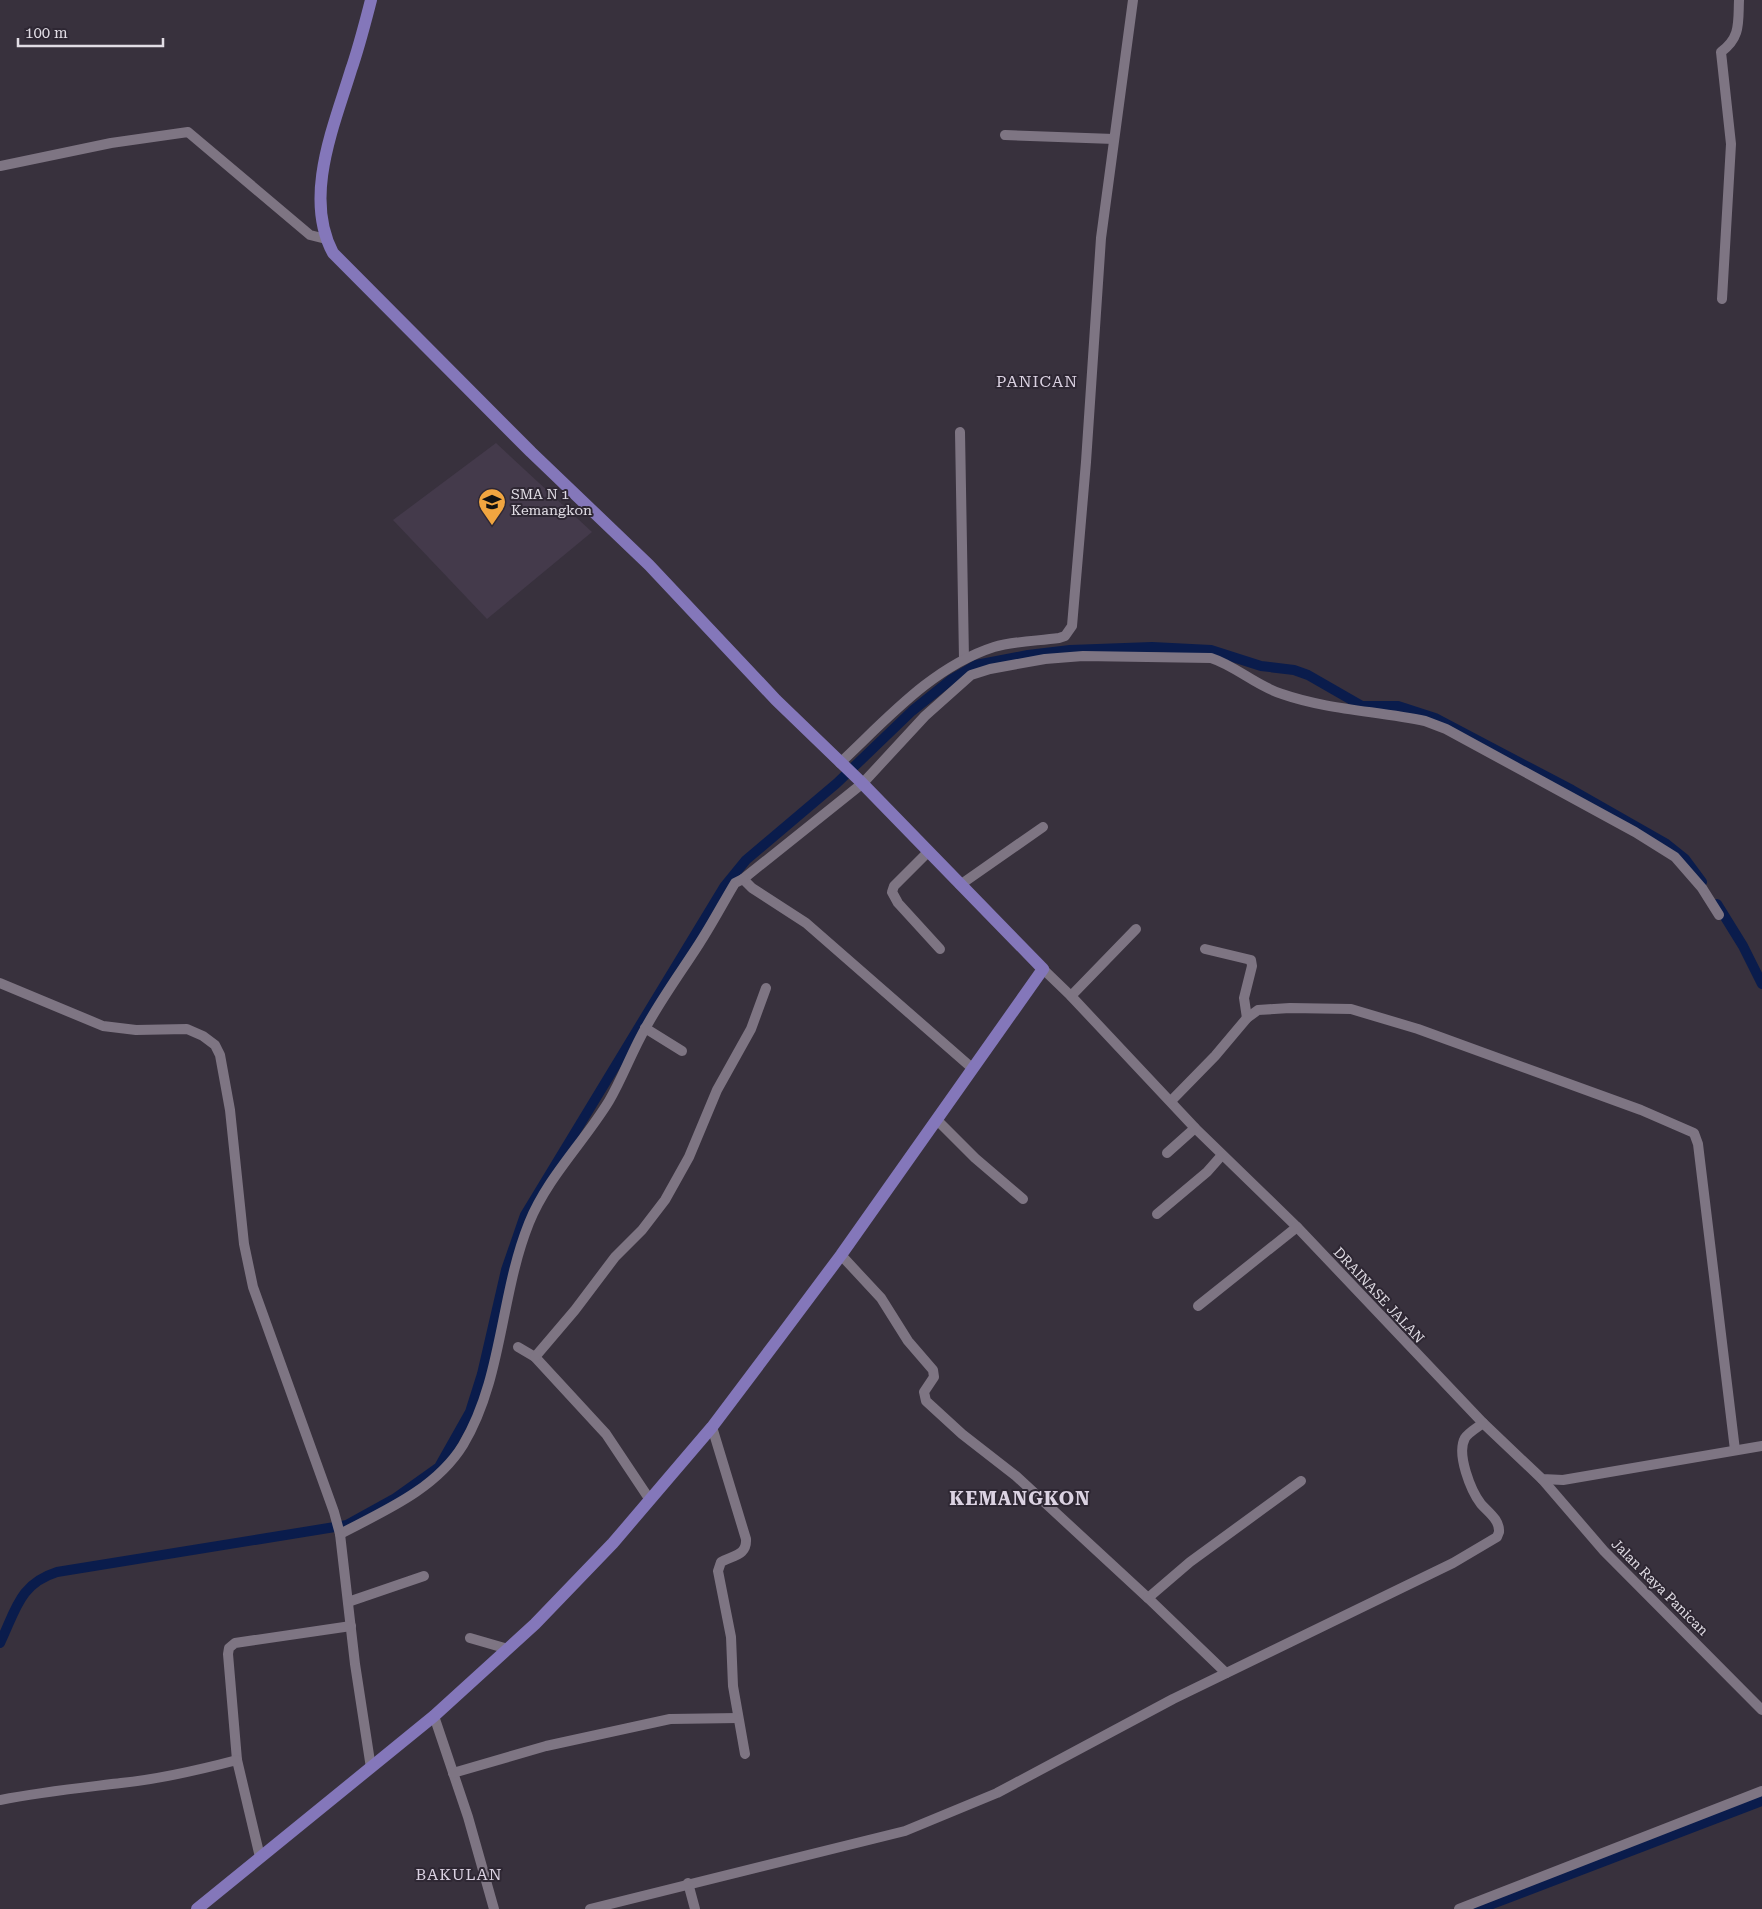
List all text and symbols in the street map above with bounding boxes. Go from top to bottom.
scale bar [18,15,162,47]
text: 100 m [25,24,68,42]
district label: PANICAN [996,372,1078,391]
place label: SMA N 1 Kemangkon [511,486,592,518]
school or university icon: SMA N 1 Kemangkon [477,487,507,526]
street label: DRAINASE JALAN [1330,1244,1428,1346]
district label: KEMANGKON [949,1487,1091,1510]
street label: Jalan Raya Panican [1608,1535,1712,1639]
district label: BAKULAN [415,1865,503,1884]

